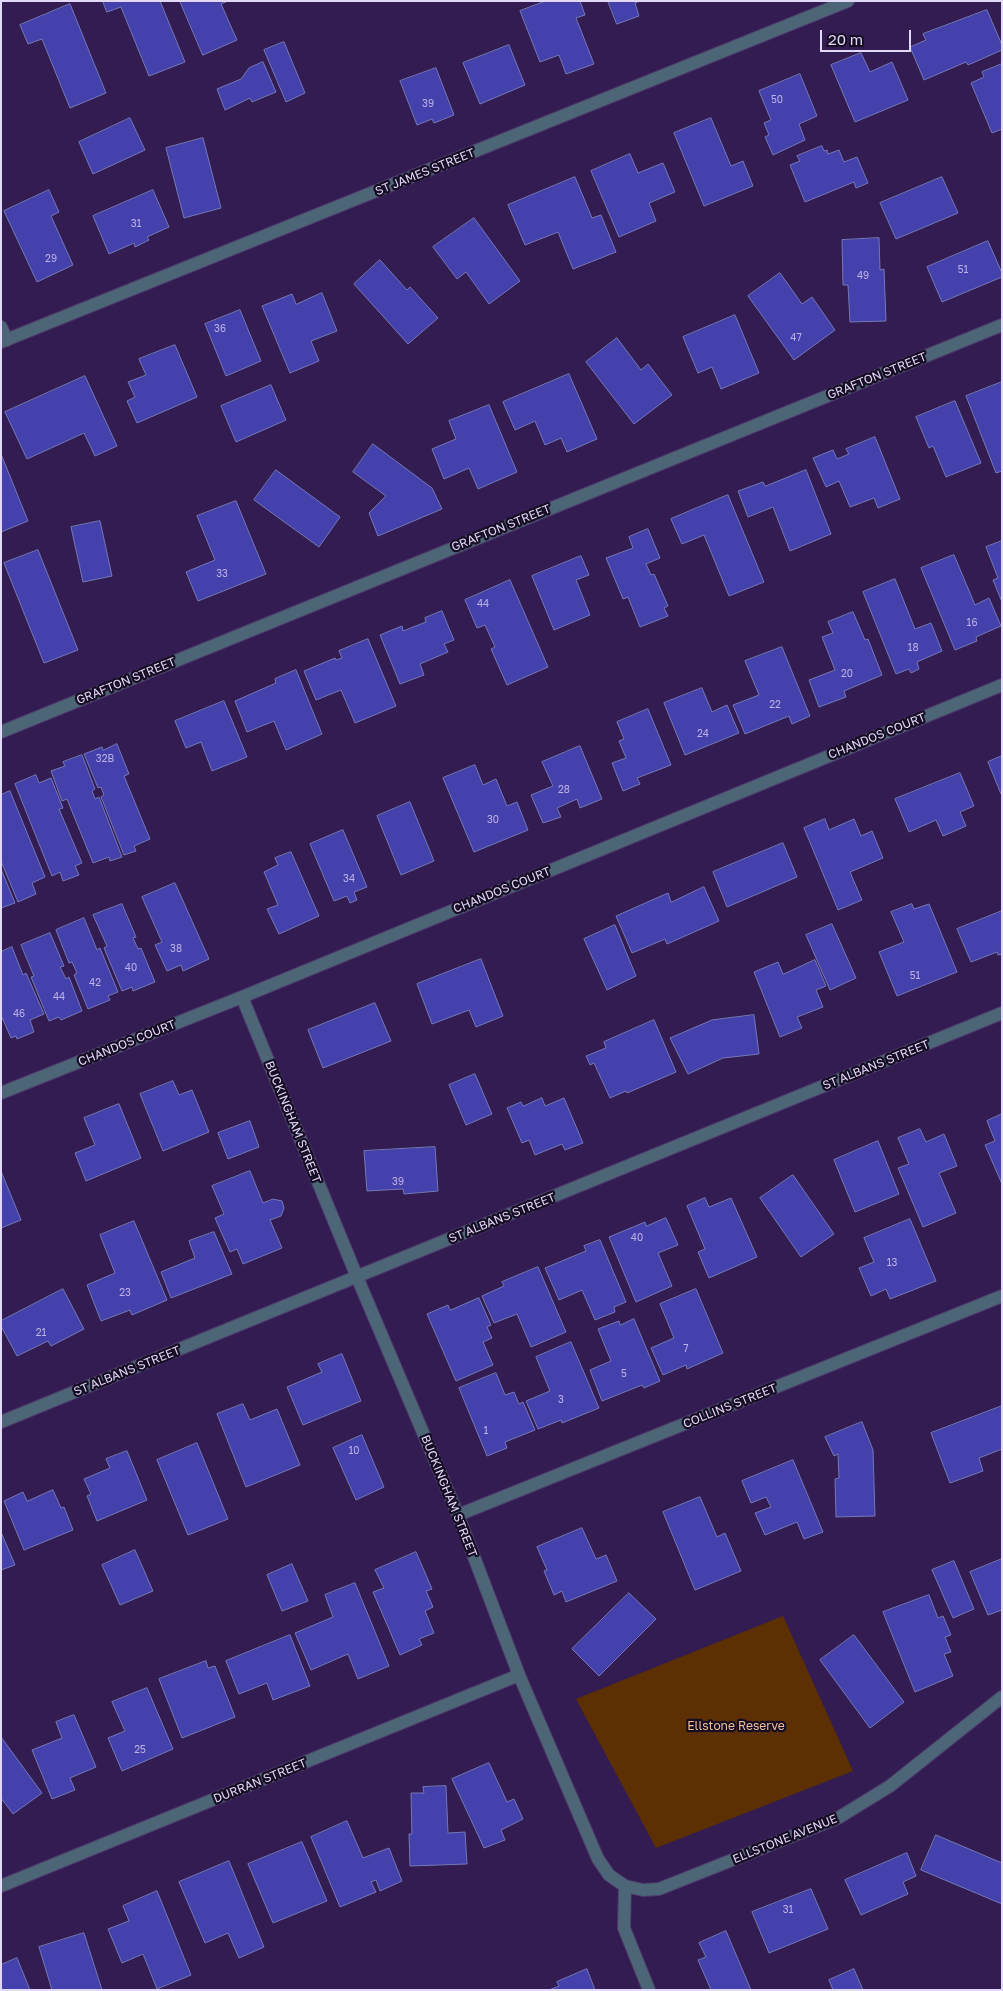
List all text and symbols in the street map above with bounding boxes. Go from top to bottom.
scale bar [823,20,914,52]
text: 20 m [828,30,863,48]
house number: 50 [771,94,783,106]
house number: 39 [422,98,434,110]
street label: ST JAMES STREET [373,145,477,199]
house number: 31 [131,218,141,230]
house number: 29 [45,253,57,265]
house number: 51 [958,264,968,276]
house number: 49 [857,270,869,282]
house number: 36 [214,323,226,335]
house number: 47 [790,332,802,344]
street label: GRAFTON STREET [825,350,929,402]
street label: GRAFTON STREET [449,502,553,554]
house number: 33 [216,568,228,580]
house number: 44 [477,598,489,610]
house number: 16 [967,617,977,629]
house number: 18 [908,642,918,654]
street label: GRAFTON STREET [74,655,178,707]
house number: 20 [841,668,853,680]
house number: 22 [769,699,781,711]
street label: CHANDOS COURT [826,710,928,762]
house number: 24 [697,728,709,740]
house number: 32B [96,753,114,765]
house number: 28 [558,784,570,796]
house number: 30 [487,814,499,826]
street label: CHANDOS COURT [451,864,553,916]
house number: 34 [343,873,355,885]
house number: 38 [170,943,182,955]
house number: 40 [125,962,137,974]
house number: 51 [910,970,920,982]
house number: 42 [89,977,101,989]
house number: 44 [53,991,65,1003]
house number: 46 [13,1008,25,1020]
street label: CHANDOS COURT [76,1017,178,1069]
street label: ST ALBANS STREET [821,1037,931,1093]
street label: BUCKINGHAM STREET [262,1059,324,1185]
house number: 39 [392,1176,404,1188]
street label: ST ALBANS STREET [447,1190,557,1246]
house number: 40 [631,1232,643,1244]
house number: 13 [887,1257,897,1269]
house number: 23 [119,1287,131,1299]
house number: 21 [36,1327,46,1339]
street label: ST ALBANS STREET [72,1343,182,1399]
house number: 7 [683,1343,689,1355]
house number: 5 [621,1368,627,1380]
street label: COLLINS STREET [681,1381,779,1431]
house number: 3 [558,1394,564,1406]
house number: 1 [484,1425,488,1437]
street label: BUCKINGHAM STREET [418,1433,480,1559]
house number: 10 [348,1445,360,1457]
park label: Ellstone Reserve [687,1719,785,1733]
house number: 25 [134,1744,146,1756]
street label: DURRAN STREET [211,1756,309,1806]
street label: ELLSTONE AVENUE [731,1811,839,1867]
house number: 31 [783,1904,793,1916]

